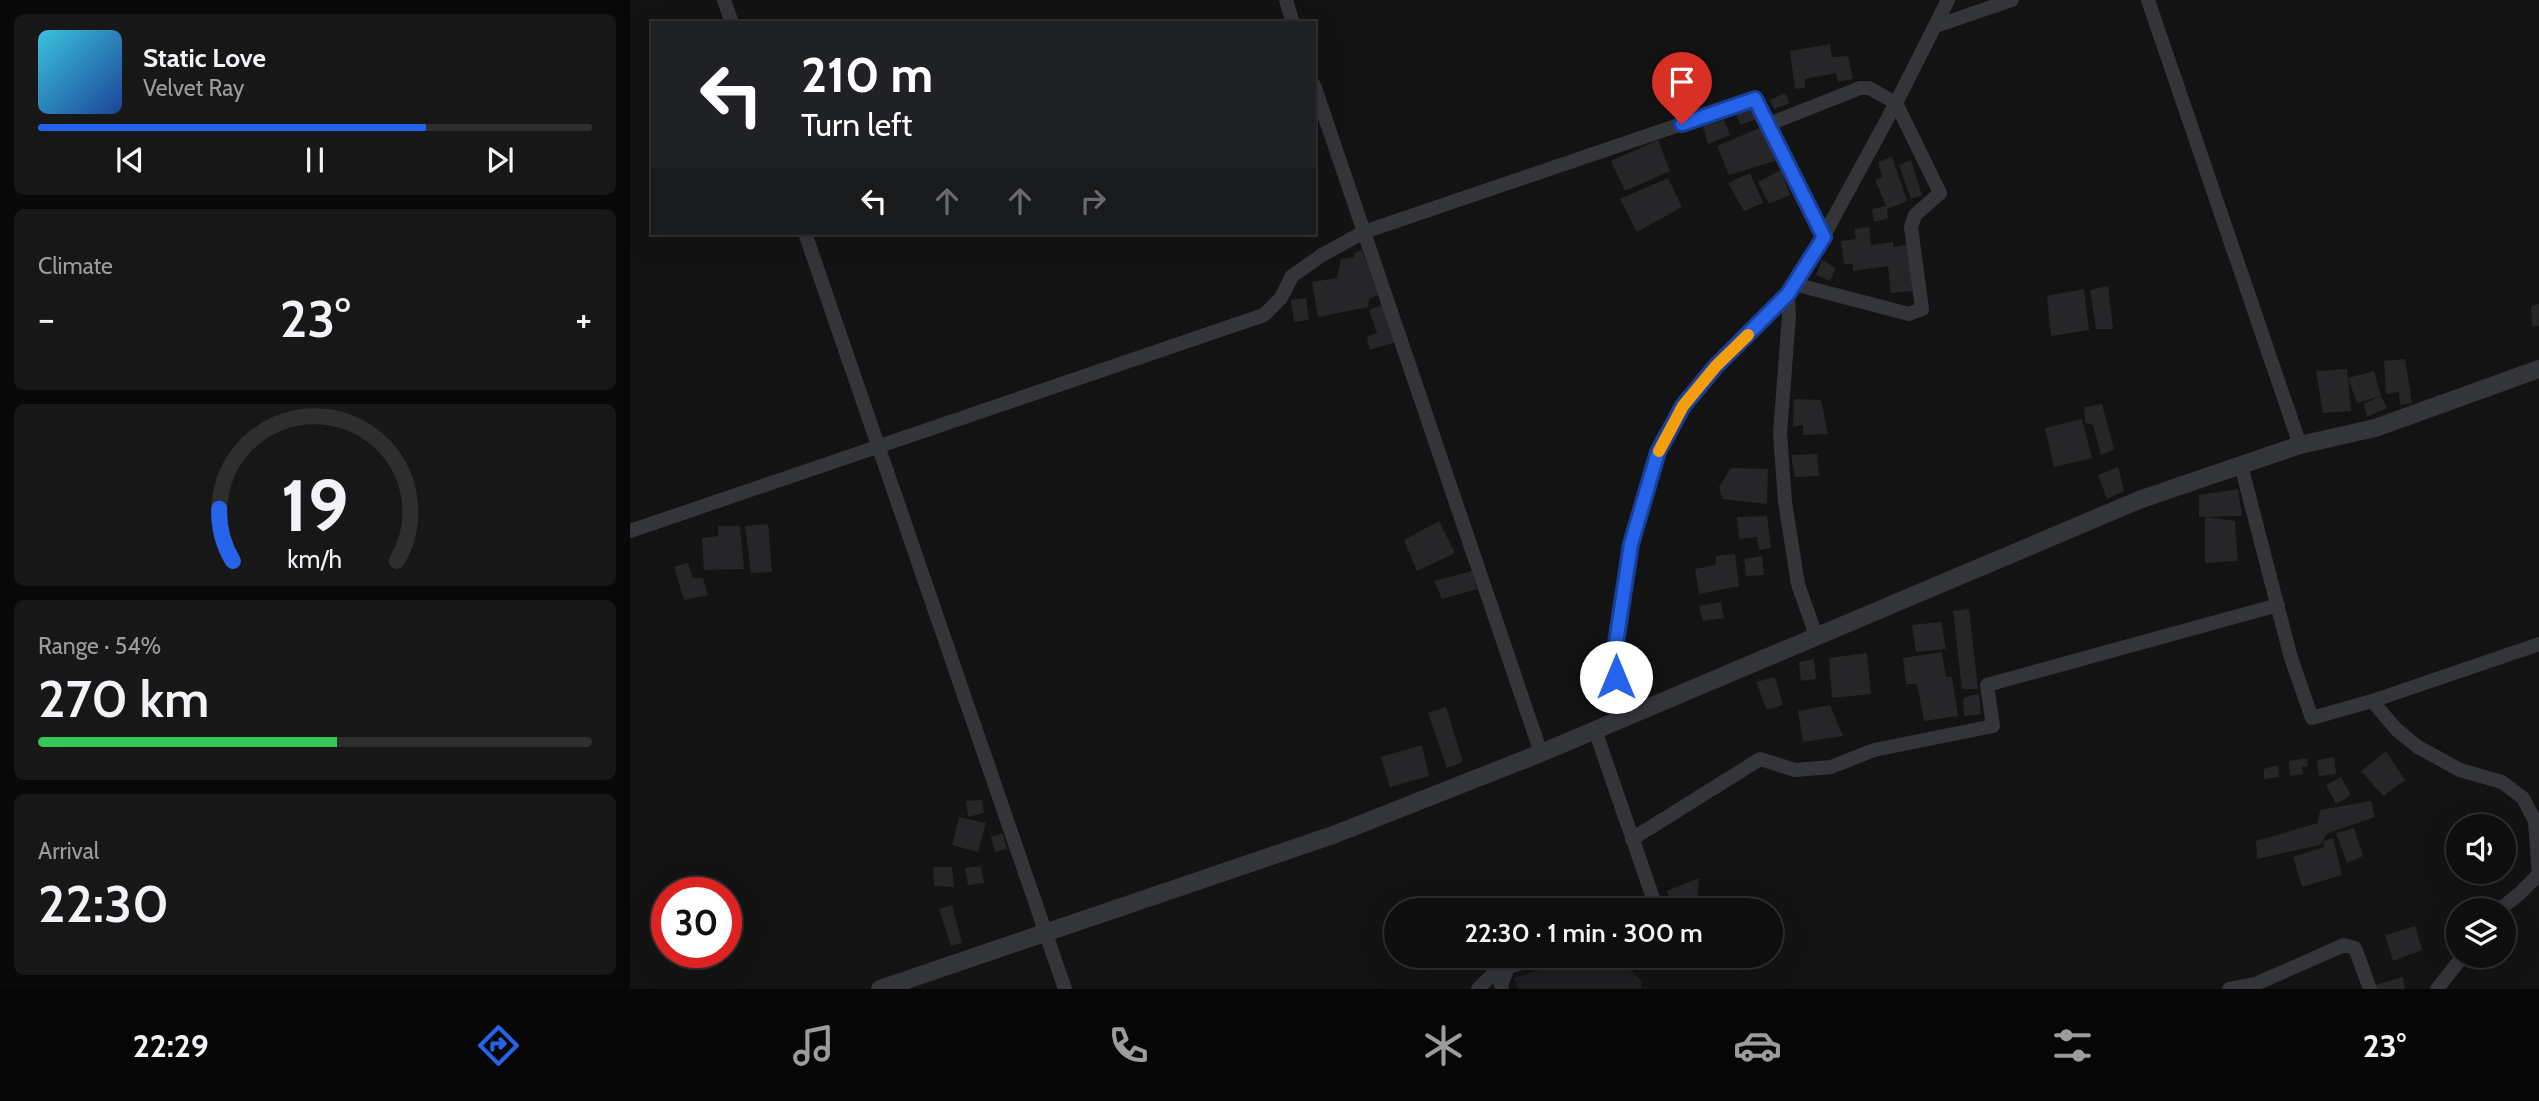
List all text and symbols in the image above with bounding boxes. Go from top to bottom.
text: Static Love [143,42,266,74]
text: 210 m [801,45,933,104]
icon: left [686,49,777,140]
pin [1652,52,1712,124]
icon: arrive [1663,63,1701,101]
text: Velvet Ray [143,74,244,102]
text: Turn left [801,105,912,144]
icon: previous [111,141,149,179]
icon: pause [296,141,334,179]
icon: next [481,141,519,179]
icon: left [855,182,893,220]
icon: ahead [928,182,966,220]
icon: ahead [1001,182,1039,220]
icon: right [1074,182,1112,220]
text: Climate [38,252,113,280]
text: 23° [280,287,350,350]
text: − [38,295,55,342]
text: + [575,295,592,342]
text: 19 [281,461,349,549]
text: km/h [288,543,342,573]
text: Range · 54% [38,632,161,660]
position arrow [1579,640,1653,714]
text: 270 km [38,667,209,730]
map controls [2446,814,2516,968]
button: sound [2446,814,2516,884]
text: Arrival [38,837,99,865]
text: 22:30 [38,872,169,935]
speed limit sign: 30 [651,877,742,968]
button: layers [2446,898,2516,968]
text: 22:30 · 1 min · 300 m [1464,917,1703,949]
icon: directions [474,1021,523,1070]
icon: music [789,1021,838,1070]
icon: phone [1104,1021,1153,1070]
icon: climate [1419,1021,1468,1070]
icon: car [1733,1021,1782,1070]
icon: filters [2048,1021,2097,1070]
text: 22:29 [133,1026,209,1065]
text: 23° [2363,1026,2406,1065]

